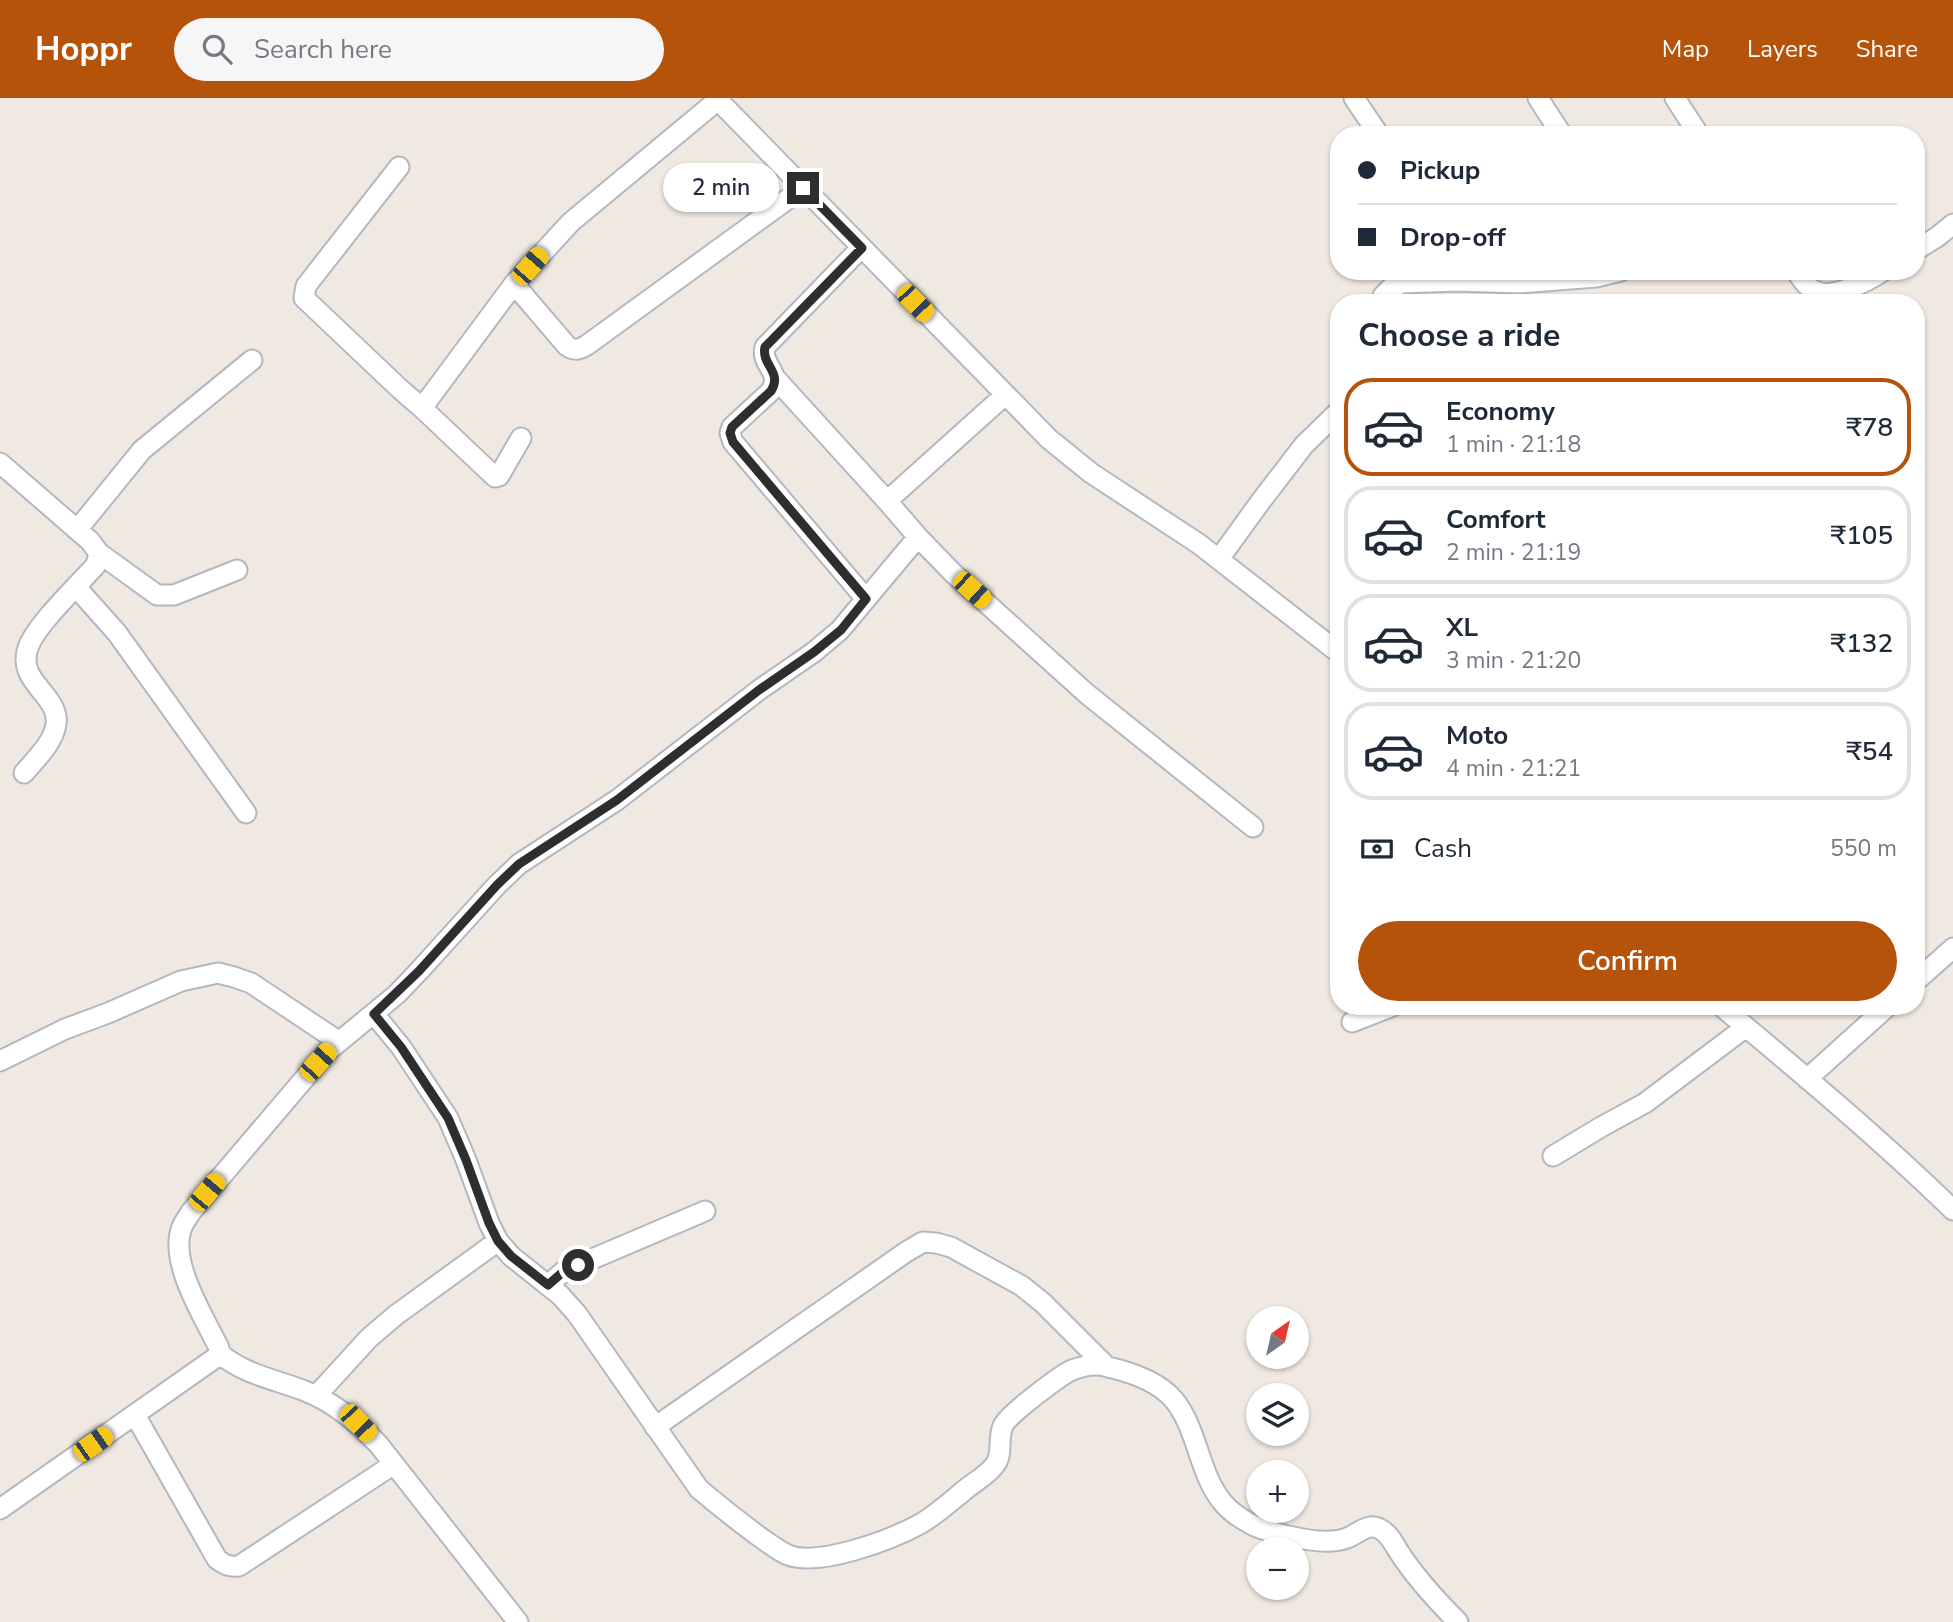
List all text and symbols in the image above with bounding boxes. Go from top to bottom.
search box [174,18,664,81]
text: Hoppr [35,27,132,72]
icon: search [198,30,236,68]
text: Search here [254,32,392,67]
text: Map [1662,33,1709,65]
text: Layers [1747,33,1818,65]
text: Share [1856,33,1918,65]
text: Pickup [1400,153,1480,188]
callout: 2 min [663,164,778,212]
text: 2 min [692,172,750,203]
route end [787,172,819,204]
text: Drop-off [1400,220,1506,255]
car [509,243,552,289]
car [893,281,938,325]
text: Choose a ride [1358,314,1560,357]
text: Economy [1446,394,1555,429]
icon: car [1362,396,1425,459]
text: ₹78 [1846,410,1893,445]
text: 1 min · 21:18 [1446,429,1581,460]
text: Comfort [1446,502,1546,537]
icon: car [1362,504,1425,567]
text: ₹105 [1831,518,1893,553]
text: 2 min · 21:19 [1446,537,1581,568]
car [950,568,995,612]
text: XL [1446,610,1478,645]
icon: car [1362,612,1425,675]
text: ₹132 [1831,626,1893,661]
text: 3 min · 21:20 [1446,645,1581,676]
text: Moto [1446,718,1508,753]
icon: car [1362,720,1425,783]
text: ₹54 [1846,734,1893,769]
text: 4 min · 21:21 [1446,753,1581,784]
icon: cash [1358,830,1396,868]
text: Cash [1414,831,1472,866]
text: 550 m [1830,833,1897,864]
button: Confirm [1358,921,1897,1001]
car [297,1039,340,1085]
car [186,1169,229,1215]
route start [562,1249,594,1281]
north arrow [1246,1306,1309,1368]
map controls [1246,1306,1309,1600]
button: layers [1246,1383,1309,1446]
car [336,1401,381,1445]
car [70,1423,117,1465]
button: + [1246,1460,1309,1523]
button: − [1246,1537,1309,1600]

